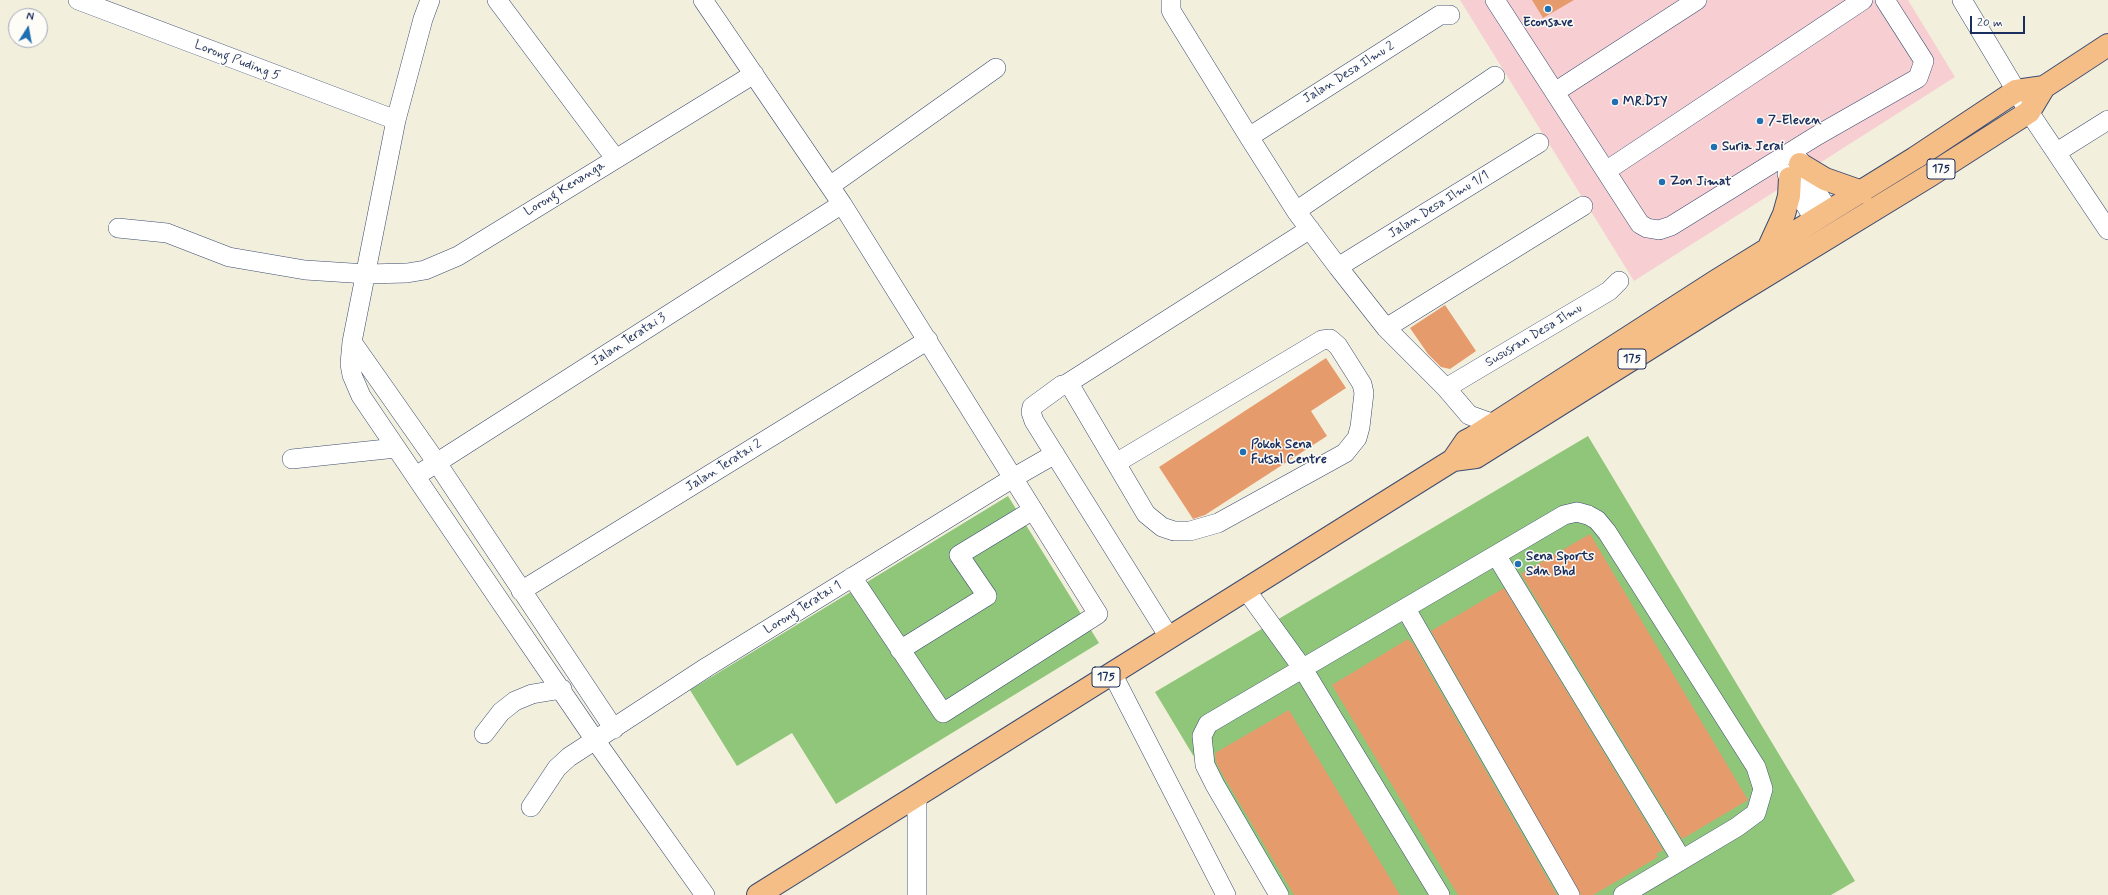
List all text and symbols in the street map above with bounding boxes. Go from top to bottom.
marker: Econsave [1543,4,1553,14]
north arrow [8,8,48,48]
scale bar [1972,8,2027,34]
text: N [25,10,35,25]
place label: Econsave [1523,15,1573,31]
text: 20 m [1977,15,2003,31]
street label: Lorong Puding 5 [192,38,282,84]
street label: Jalan Desa Ilmu 2 [1300,39,1398,107]
place label: MR.DIY [1623,94,1667,110]
marker: MR.DIY [1610,97,1620,107]
place label: 7-Eleven [1768,113,1821,129]
marker: 7-Eleven [1755,116,1765,126]
place label: Suria Jerai [1722,139,1783,155]
marker: Suria Jerai [1709,142,1719,152]
street label: Lorong Kenanga [522,158,608,220]
road number: 175 [1927,159,1955,179]
street label: Jalan Desa Ilmu 1/1 [1386,168,1492,242]
place label: Zon Jimat [1670,174,1731,190]
marker: Zon Jimat [1657,177,1667,187]
street label: Sususran Desa Ilmu [1483,301,1585,371]
street label: Jalan Teratai 3 [589,310,669,370]
road number: 175 [1618,349,1646,369]
street label: Jalan Teratai 2 [683,437,765,495]
place label: Pokok Sena Futsal Centre [1251,437,1327,468]
marker: Pokok Sena Futsal Centre [1238,447,1248,457]
place label: Sena Sports Sdn Bhd [1526,549,1594,580]
marker: Sena Sports Sdn Bhd [1513,559,1523,569]
street label: Lorong Teratai 1 [761,578,845,638]
road number: 175 [1092,667,1120,687]

